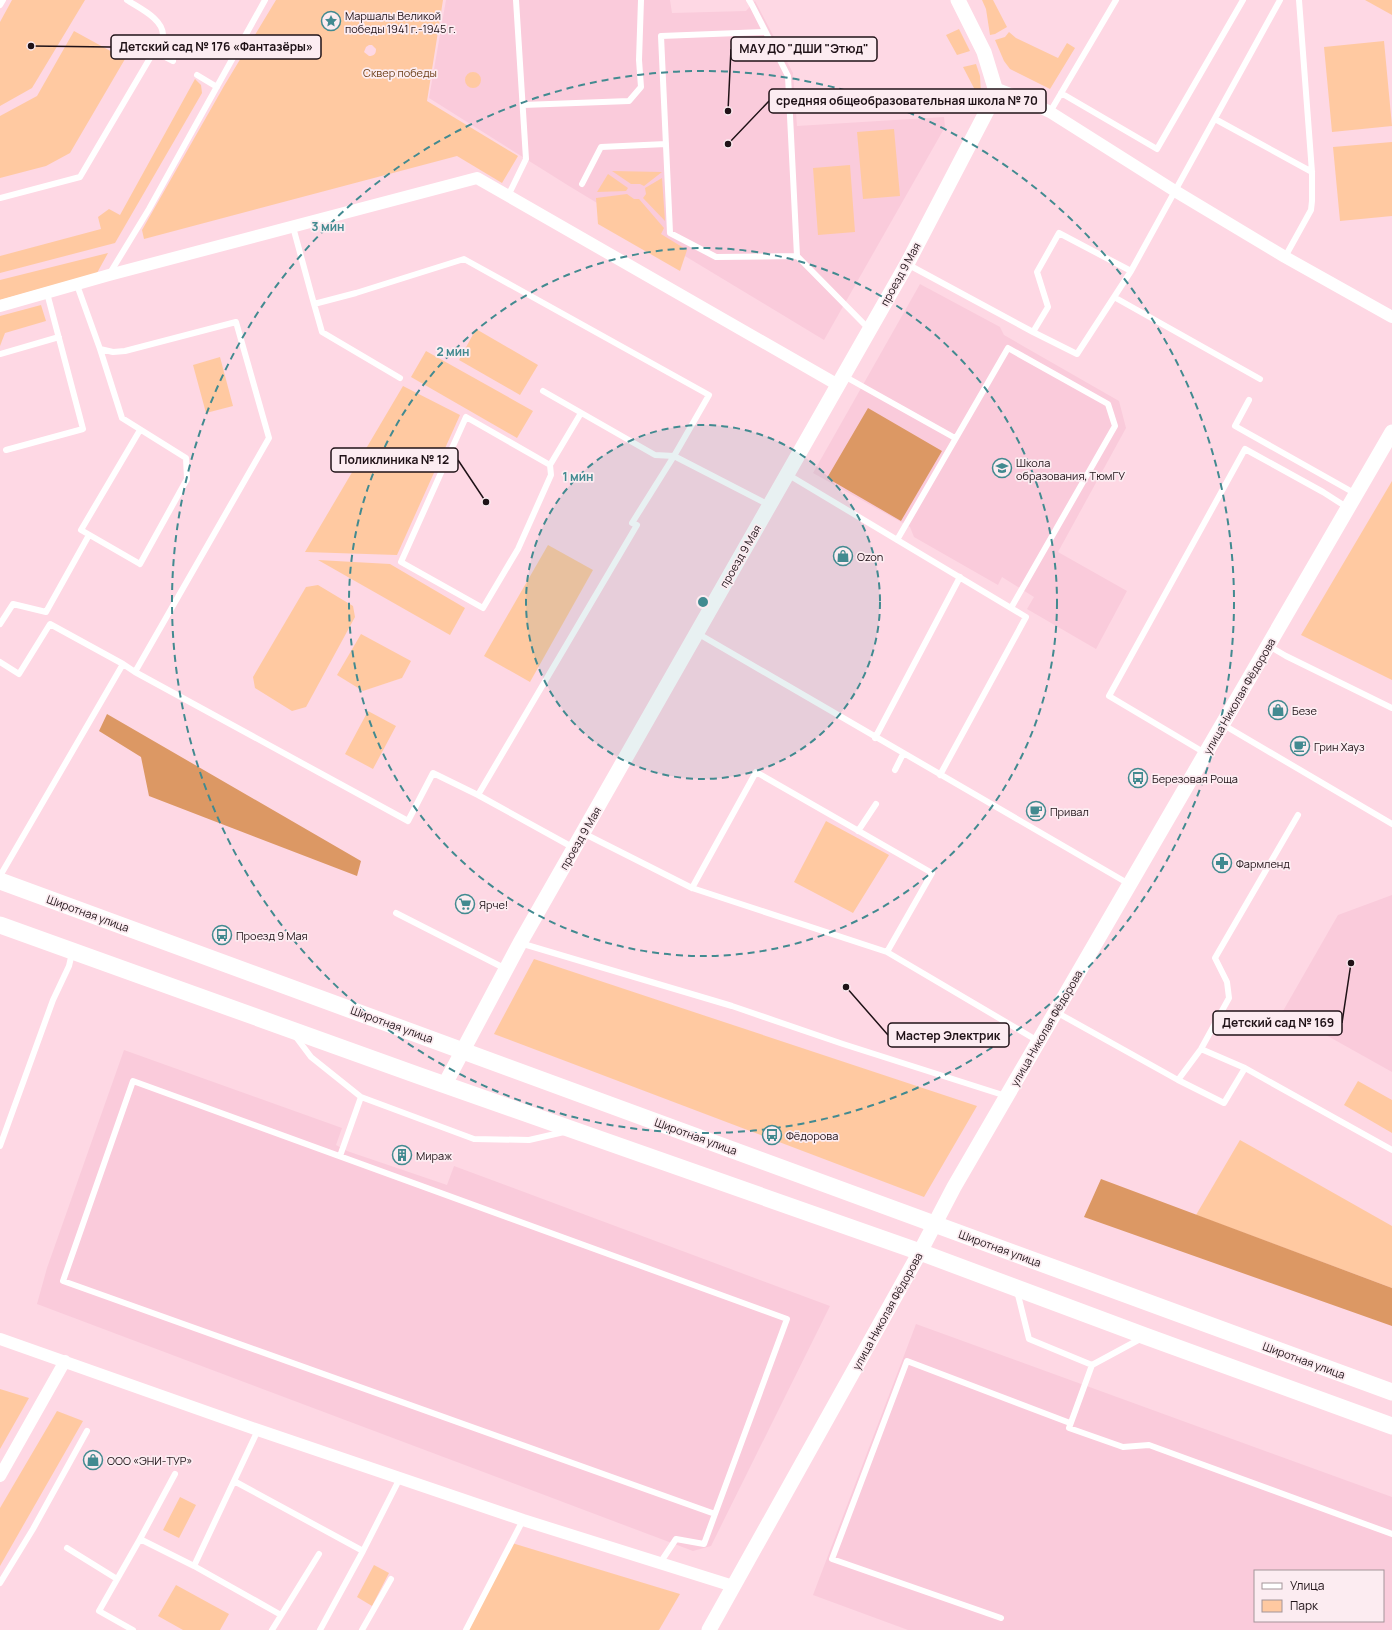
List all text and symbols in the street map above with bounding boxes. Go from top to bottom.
place label: Маршалы Великой победы 1941 г.-1945 г. [345,8,456,36]
place icon: Маршалы Великой победы 1941 г.-1945 г. [320,10,342,32]
callout: Детский сад № 176 «Фантазёры» [111,35,321,59]
callout: МАУ ДО "ДШИ "Этюд" [731,37,877,61]
text: Детский сад № 176 «Фантазёры» [119,38,313,55]
text: МАУ ДО "ДШИ "Этюд" [739,40,869,57]
park label: Сквер победы [363,65,437,80]
callout: средняя общеобразовательная школа № 70 [769,89,1046,113]
text: средняя общеобразовательная школа № 70 [776,92,1038,109]
text: 3 мин [312,218,344,235]
street label: проезд 9 Мая [876,240,924,308]
text: 2 мин [436,343,470,360]
callout: Поликлиника № 12 [331,448,458,472]
text: Поликлиника № 12 [339,451,449,468]
place label: Школа образования, ТюмГУ [1016,455,1125,483]
school or university icon: Школа образования, ТюмГУ [991,457,1013,479]
text: 1 мин [562,468,594,485]
street label: проезд 9 Мая [716,522,764,590]
shop icon: Ozon [832,545,854,567]
place label: Ozon [857,549,883,564]
centre of rings [696,595,710,609]
street label: улица Николая Фёдорова [1200,635,1278,757]
shop icon: Безе [1267,699,1289,721]
place label: Безе [1292,703,1317,718]
cafe icon: Грин Хауз [1289,735,1311,757]
place label: Грин Хауз [1314,739,1365,754]
bus stop icon: Березовая Роща [1127,767,1149,789]
place label: Березовая Роща [1152,771,1238,786]
cafe icon: Привал [1025,800,1047,822]
street label: проезд 9 Мая [556,804,604,872]
place label: Привал [1050,804,1089,819]
pharmacy icon: Фармленд [1211,852,1233,874]
place label: Фармленд [1236,856,1290,871]
street label: Широтная улица [45,891,131,935]
supermarket icon: Ярче! [454,893,476,915]
place label: Ярче! [479,897,508,912]
bus stop icon: Проезд 9 Мая [211,924,233,946]
place label: Проезд 9 Мая [236,928,308,943]
street label: улица Николая Фёдорова [1007,967,1085,1089]
street label: Широтная улица [349,1002,435,1046]
callout: Детский сад № 169 [1213,1011,1342,1035]
text: Детский сад № 169 [1222,1014,1334,1031]
callout: Мастер Электрик [888,1023,1009,1047]
text: Мастер Электрик [896,1027,1001,1044]
street label: Широтная улица [653,1114,739,1158]
bus stop icon: Фёдорова [761,1124,783,1146]
place label: Фёдорова [786,1128,838,1143]
building icon: Мираж [391,1144,413,1166]
place label: Мираж [416,1148,452,1163]
street label: Широтная улица [957,1226,1043,1270]
street label: улица Николая Фёдорова [848,1250,926,1372]
street label: Широтная улица [1261,1338,1347,1382]
shop icon: ООО «ЭНИ-ТУР» [82,1449,104,1471]
place label: ООО «ЭНИ-ТУР» [107,1453,192,1468]
legend [1254,1570,1384,1622]
text: Улица [1290,1577,1324,1594]
text: Парк [1290,1597,1319,1614]

